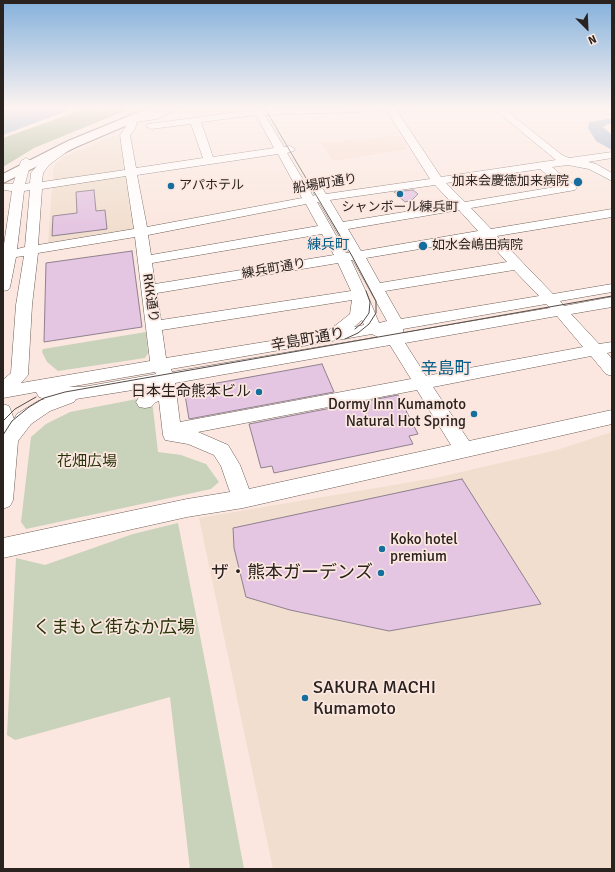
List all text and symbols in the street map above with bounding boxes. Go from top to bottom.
north arrow [567,8,607,48]
text: N [586,32,598,47]
street label: 船場町通り [292,171,358,197]
place label: 加来会慶徳加来病院 [452,174,569,190]
marker: 加来会慶徳加来病院 [572,176,584,188]
place label: アパホテル [179,178,244,194]
marker: アパホテル [166,181,176,191]
marker: シャンボール練兵町 [395,189,405,199]
place label: シャンボール練兵町 [342,200,458,216]
district label: 練兵町 [307,237,349,253]
place label: 如水会嶋田病院 [432,238,523,254]
marker: 如水会嶋田病院 [417,240,429,252]
street label: 練兵町通り [241,256,307,282]
street label: RKK通り [139,273,161,323]
street label: 辛島町通り [270,325,346,355]
district label: 辛島町 [421,360,471,380]
place label: 日本生命熊本ビル [131,383,251,401]
marker: 日本生命熊本ビル [254,387,264,397]
place label: Dormy Inn Kumamoto Natural Hot Spring [328,396,466,431]
marker: Dormy Inn Kumamoto Natural Hot Spring [469,409,479,419]
park label: 花畑広場 [57,453,117,471]
place label: Koko hotel premium [390,531,458,566]
marker: Koko hotel premium [377,544,387,554]
place label: ザ・熊本ガーデンズ [211,562,373,584]
marker: ザ・熊本ガーデンズ [376,568,386,578]
park label: くまもと街なか広場 [33,617,195,639]
place label: SAKURA MACHI Kumamoto [313,677,436,720]
marker: SAKURA MACHI Kumamoto [300,693,310,703]

